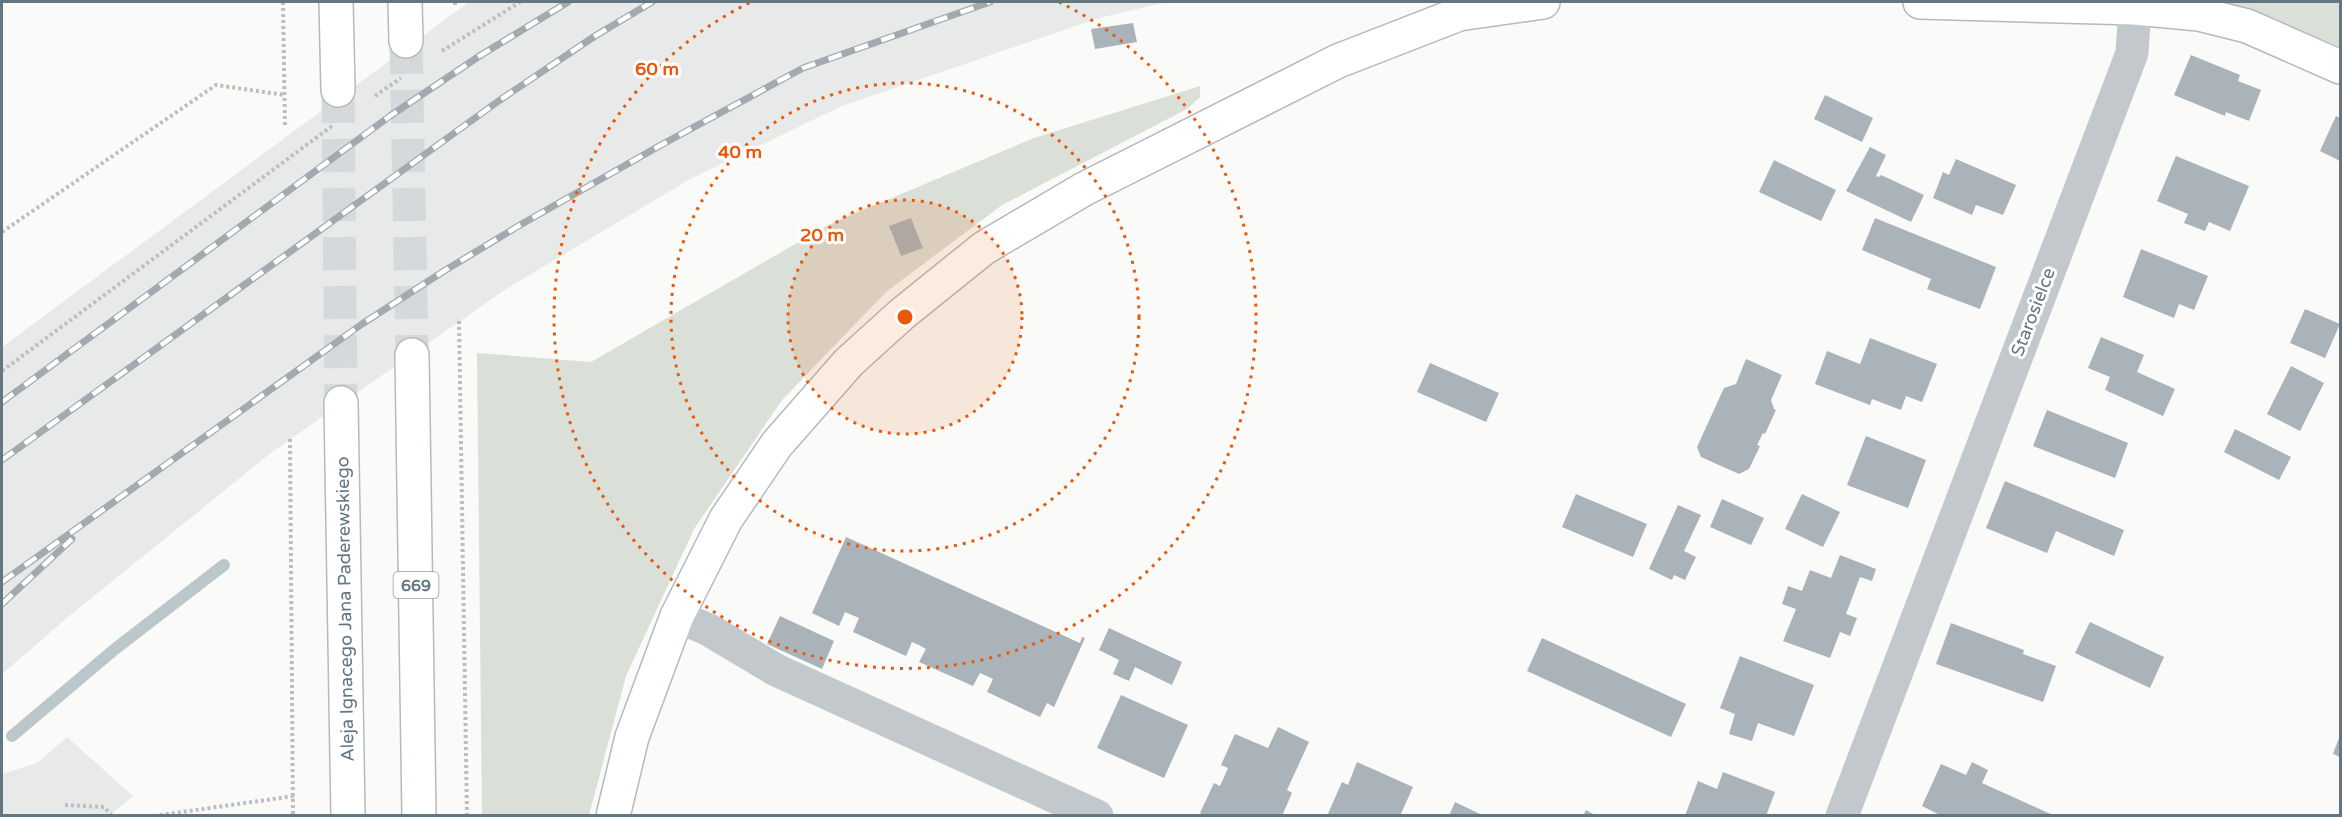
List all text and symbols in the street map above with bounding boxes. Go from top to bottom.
text: 60 m [635,58,679,80]
text: 40 m [718,141,762,163]
text: 20 m [800,224,844,246]
street label: Starosielce [2006,265,2060,359]
centre of rings [895,307,915,327]
street label: Aleja Ignacego Jana Paderewskiego [331,456,359,762]
road number: 669 [394,572,438,598]

